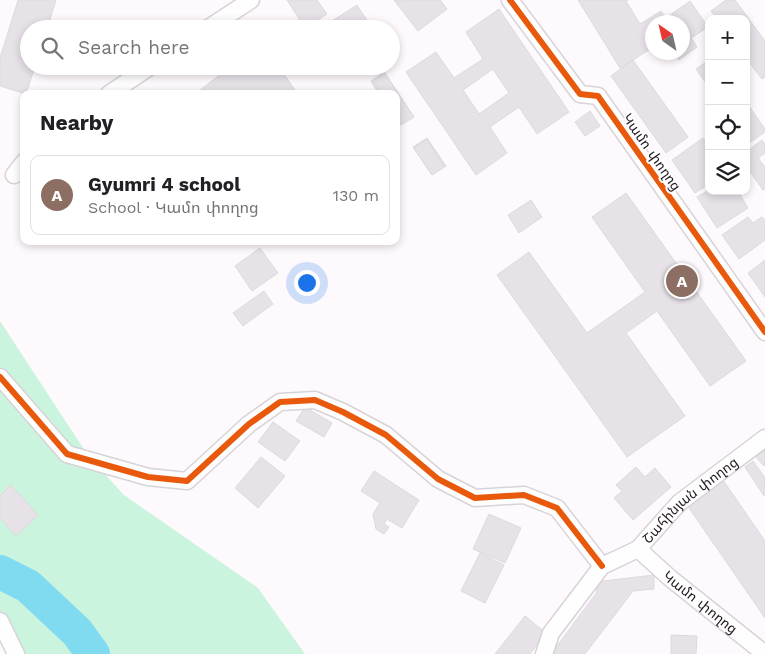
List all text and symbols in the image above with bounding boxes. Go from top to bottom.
north arrow [645,15,690,60]
map controls [705,15,750,195]
button: + [705,15,750,60]
search box [20,20,400,75]
icon: search [38,34,66,62]
text: Search here [78,36,189,59]
button: − [705,60,750,105]
button: locate [705,105,750,150]
text: Nearby [40,110,113,135]
street label: Կամո փողոց [619,110,685,194]
button: layers [705,150,750,195]
text: Gyumri 4 school [88,173,240,196]
text: A [52,186,62,205]
text: 130 m [333,186,379,205]
text: School · Կամո փողոց [88,198,259,217]
pin: A [666,262,698,300]
your location [294,270,320,296]
street label: Շահինյան փողոց [639,453,741,546]
street label: Կամո փողոց [660,568,741,637]

